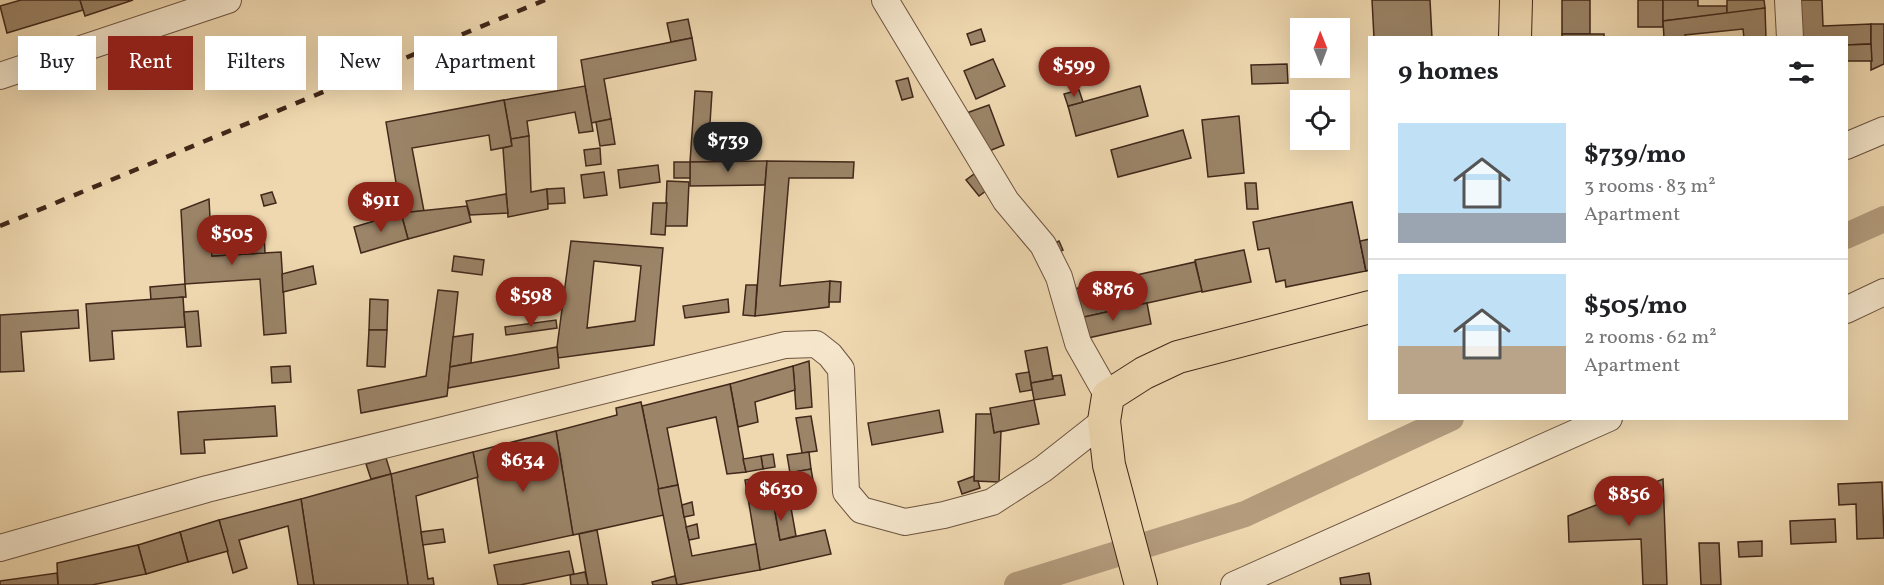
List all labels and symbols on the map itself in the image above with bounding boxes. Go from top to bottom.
north arrow [1290,18,1350,78]
pin: $599 [1038,47,1110,98]
pin: $739 [692,122,764,173]
pin: $911 [345,182,417,233]
pin: $505 [196,215,268,266]
pin: $876 [1077,271,1149,322]
pin: $598 [495,277,567,328]
pin: $634 [487,442,559,493]
pin: $630 [745,471,817,522]
pin: $856 [1593,476,1665,527]

